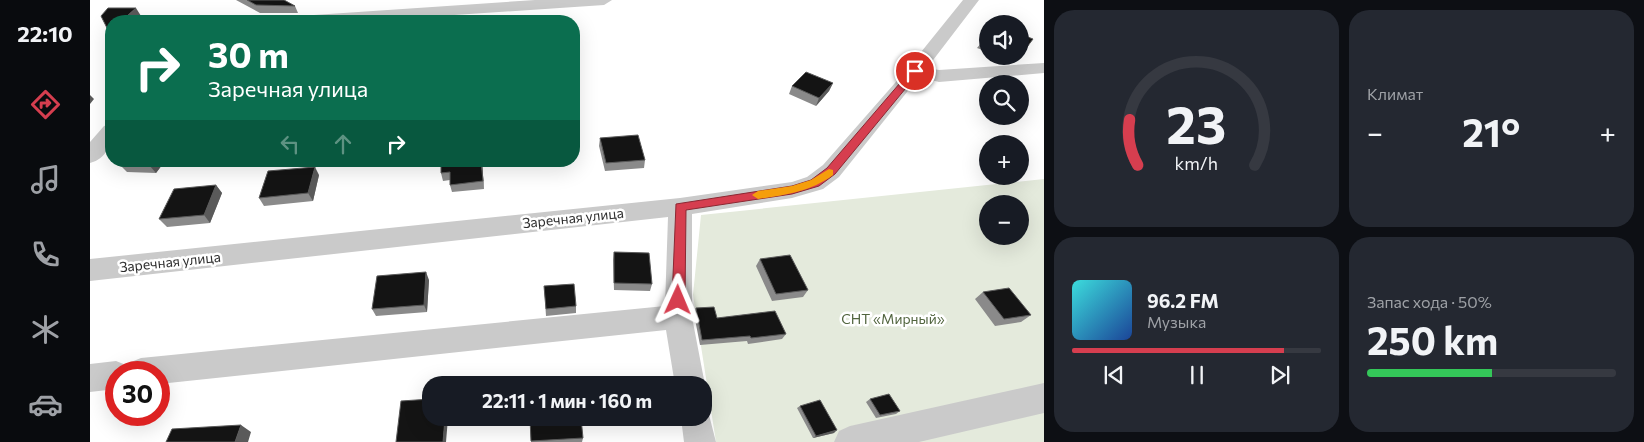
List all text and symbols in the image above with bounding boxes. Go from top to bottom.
map controls [979,15,1029,245]
button: sound [979,15,1029,65]
text: 22:10 [17,20,73,47]
text: 30 m [208,32,289,75]
icon: right [125,35,190,100]
pin [894,50,936,92]
icon: arrive [901,57,929,85]
text: Заречная улица [208,75,368,102]
button: search [979,75,1029,125]
text: Климат [1367,84,1423,103]
icon: directions [28,87,63,122]
text: 23 [1167,91,1226,155]
text: 21° [1462,108,1520,155]
text: − [1367,115,1383,149]
text: + [1600,115,1616,149]
icon: left [276,130,304,158]
icon: ahead [329,130,357,158]
icon: right [382,130,410,158]
button: + [979,135,1029,185]
text: km/h [1175,152,1218,174]
icon: music [28,162,63,197]
button: − [979,195,1029,245]
street label: Заречная улица [521,204,624,231]
icon: phone [28,237,63,272]
street label: Заречная улица [118,248,221,275]
position arrow [651,273,703,325]
text: 96.2 FM [1147,289,1219,312]
text: Запас хода · 50% [1367,292,1492,311]
park label: СНТ «Мирный» [841,310,945,327]
icon: climate [28,312,63,347]
text: Музыка [1147,312,1206,331]
text: 250 km [1367,316,1498,363]
speed limit sign: 30 [105,361,170,426]
icon: previous [1100,361,1128,389]
icon: pause [1183,361,1211,389]
icon: next [1266,361,1294,389]
icon: car [28,387,63,422]
text: 22:11 · 1 мин · 160 m [482,389,652,412]

